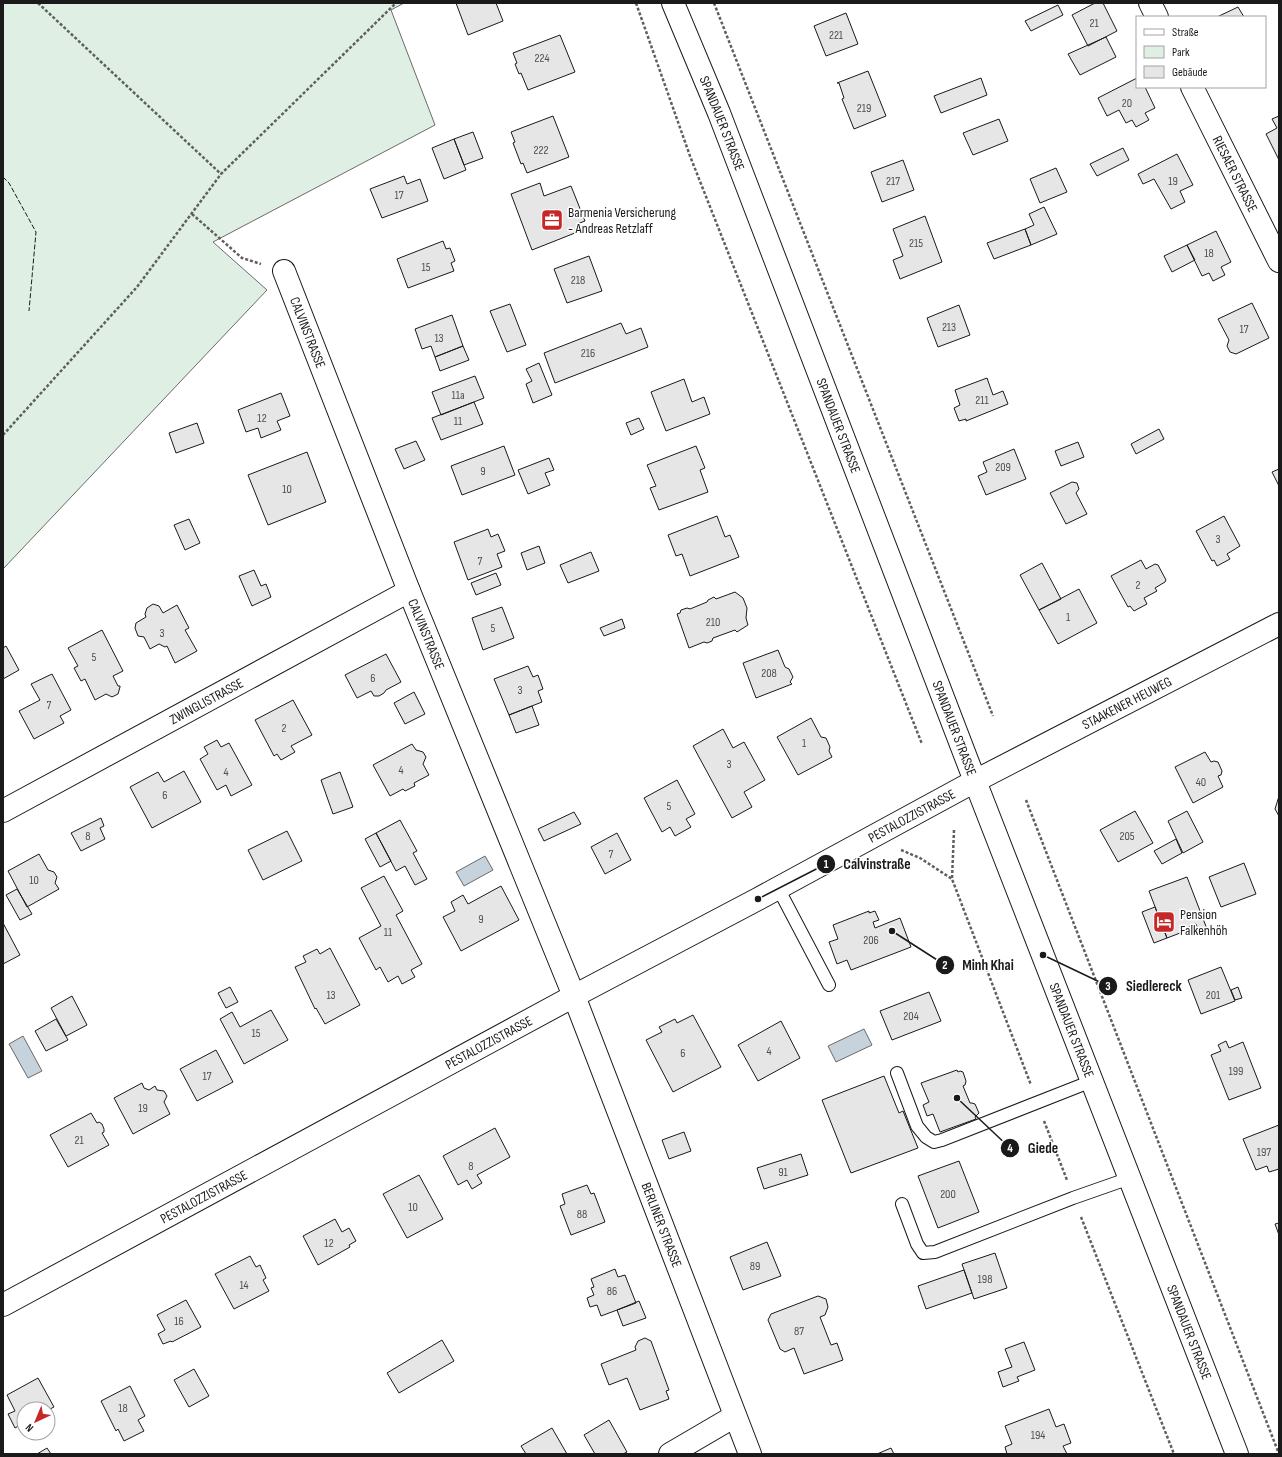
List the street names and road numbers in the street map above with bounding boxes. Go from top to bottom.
street label: SPANDAUER STRASSE [696,74,748,173]
street label: RIESAER STRASSE [1209,133,1261,215]
street label: CALVINSTRASSE [286,295,329,371]
street label: SPANDAUER STRASSE [812,376,864,476]
street label: CALVINSTRASSE [404,596,448,672]
street label: STAAKENER HEUWEG [1079,673,1175,733]
street label: ZWINGLISTRASSE [166,674,246,728]
street label: SPANDAUER STRASSE [928,678,980,778]
street label: PESTALOZZISTRASSE [865,785,958,846]
street label: SPANDAUER STRASSE [1045,981,1098,1080]
street label: PESTALOZZISTRASSE [442,1012,535,1073]
street label: PESTALOZZISTRASSE [157,1166,250,1227]
street label: BERLINER STRASSE [637,1180,686,1270]
street label: SPANDAUER STRASSE [1163,1282,1215,1382]

